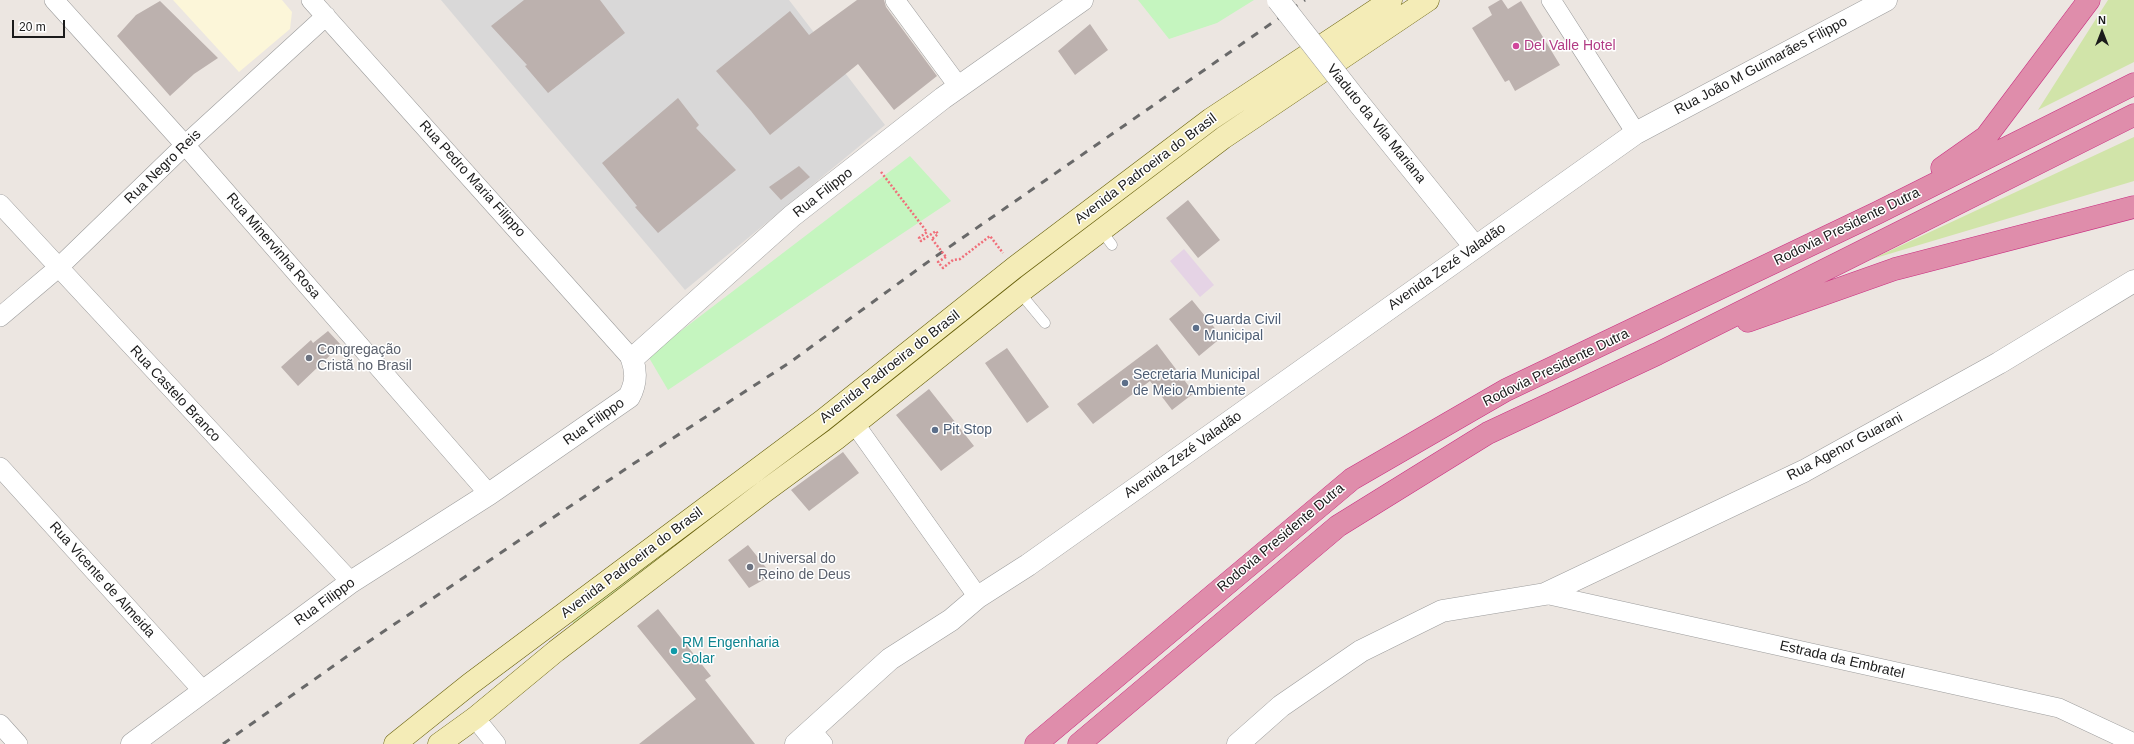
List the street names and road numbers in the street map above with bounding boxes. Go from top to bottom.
street label: Rua João M Guimarães Filippo [1672,13,1850,119]
street label: Viaduto da Vila Mariana [1323,61,1429,187]
street label: Avenida Padroeira do Brasil [1072,110,1220,228]
street label: Rua Pedro Maria Filippo [415,117,529,241]
street label: Rua Negro Reis [121,126,205,208]
street label: Rua Filippo [790,165,856,221]
street label: Rodovia Presidente Dutra [1771,184,1923,270]
street label: Rua Minervinha Rosa [223,190,323,302]
street label: Avenida Zezé Valadão [1385,220,1509,314]
street label: Avenida Padroeira do Brasil [817,307,963,427]
street label: Rodovia Presidente Dutra [1480,325,1632,411]
street label: Rua Castelo Branco [126,342,224,446]
street label: Rua Filippo [560,395,628,449]
street label: Avenida Zezé Valadão [1121,408,1245,502]
street label: Rua Agenor Guarani [1784,409,1906,485]
street label: Rodovia Presidente Dutra [1214,480,1348,596]
street label: Avenida Padroeira do Brasil [558,504,706,622]
street label: Rua Vicente de Almeida [46,519,158,641]
street label: Rua Filippo [291,574,359,630]
street label: Estrada da Embratel [1778,637,1906,683]

